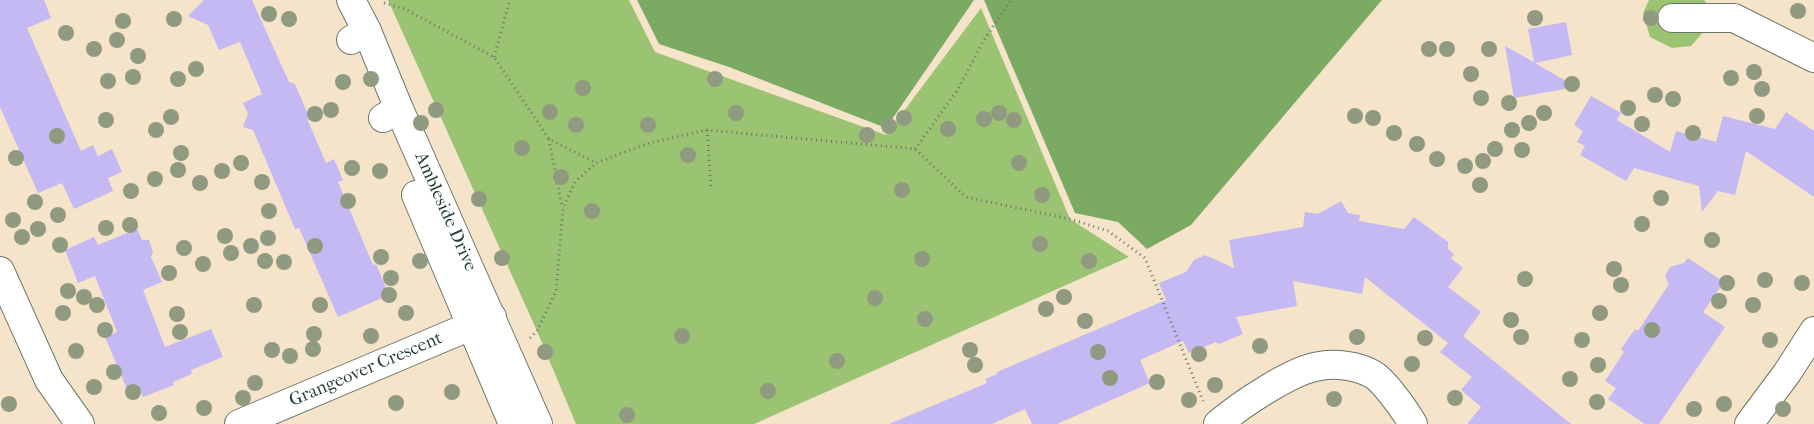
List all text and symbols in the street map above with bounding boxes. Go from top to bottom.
street label: Ambleside Drive [409,149,481,275]
street label: Grangeover Crescent [286,328,446,412]

